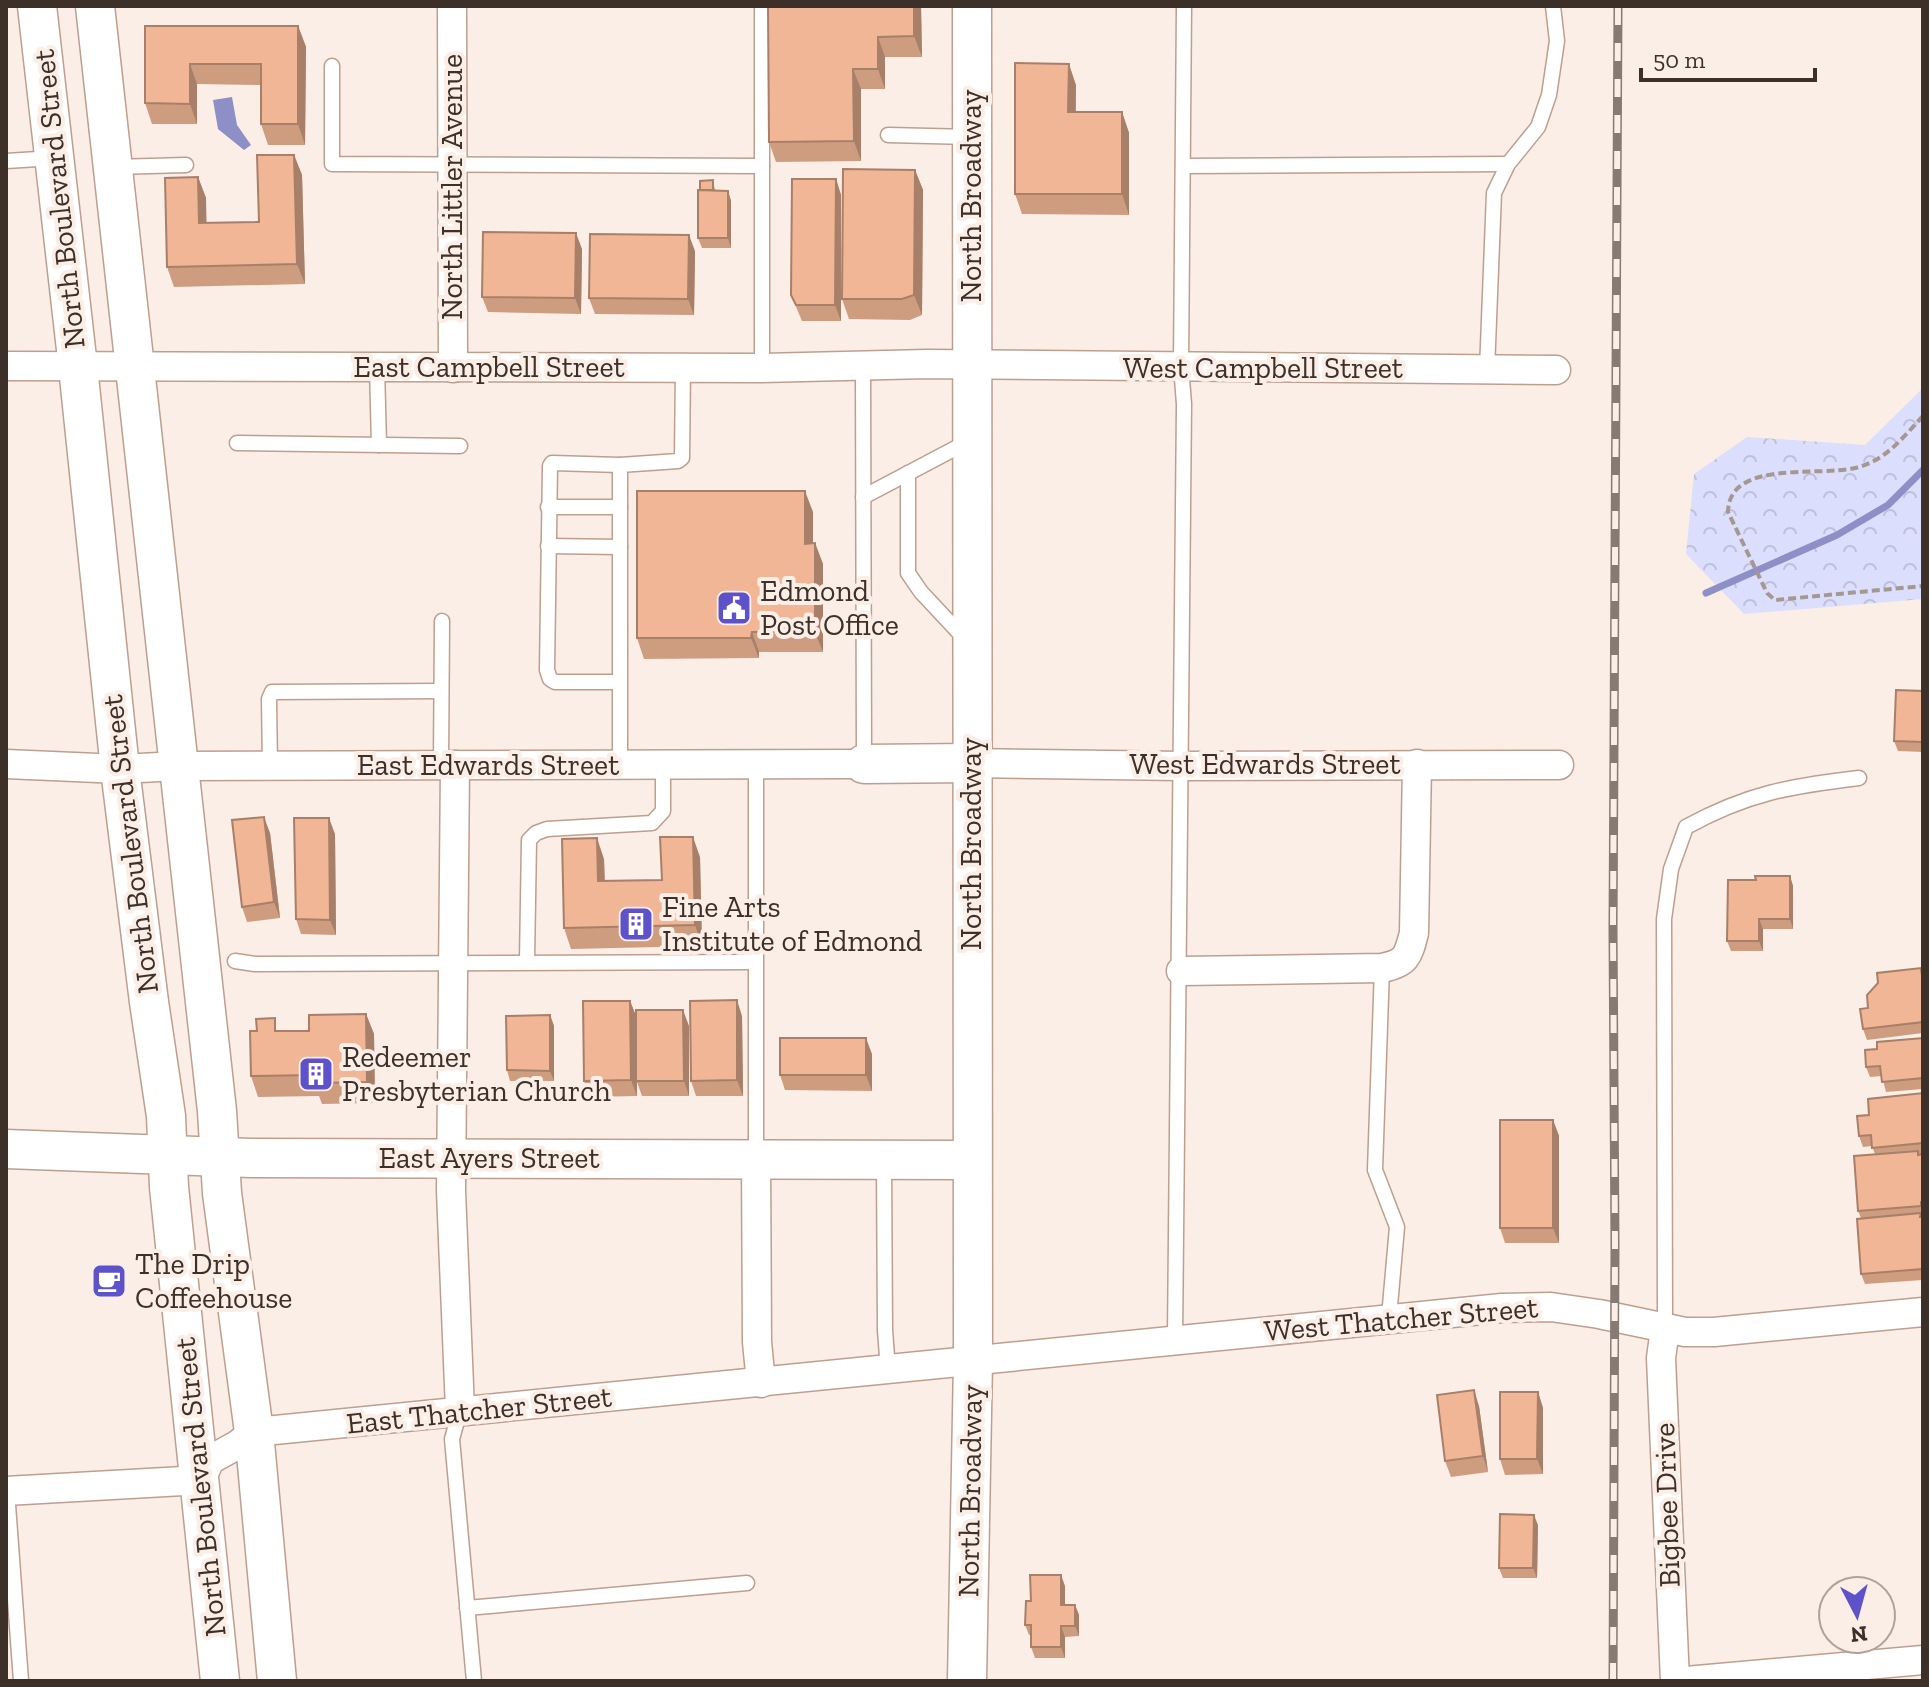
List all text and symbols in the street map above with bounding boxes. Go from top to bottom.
scale bar [1641,32,1815,82]
text: 50 m [1653,45,1706,74]
street label: North Boulevard Street [25,48,93,350]
street label: North Littler Avenue [434,54,470,320]
street label: North Broadway [953,89,989,302]
street label: East Campbell Street [353,349,625,385]
street label: West Campbell Street [1123,350,1403,386]
place label: Edmond Post Office [760,573,899,643]
public building icon: Edmond Post Office [715,589,753,627]
street label: North Boulevard Street [94,693,166,995]
street label: North Broadway [953,737,989,950]
street label: West Edwards Street [1129,746,1401,782]
street label: East Edwards Street [357,747,619,783]
place label: Fine Arts Institute of Edmond [662,889,923,959]
building icon: Fine Arts Institute of Edmond [617,905,655,943]
place label: Redeemer Presbyterian Church [342,1039,611,1109]
building icon: Redeemer Presbyterian Church [297,1055,335,1093]
street label: East Ayers Street [378,1140,600,1176]
place label: The Drip Coffeehouse [135,1246,292,1316]
cafe icon: The Drip Coffeehouse [90,1262,128,1300]
street label: West Thatcher Street [1262,1289,1540,1349]
street label: North Boulevard Street [166,1336,234,1638]
street label: East Thatcher Street [345,1378,613,1442]
street label: North Broadway [950,1384,990,1598]
street label: Bigbee Drive [1646,1422,1688,1588]
north arrow [1817,1575,1897,1655]
text: N [1849,1620,1869,1649]

